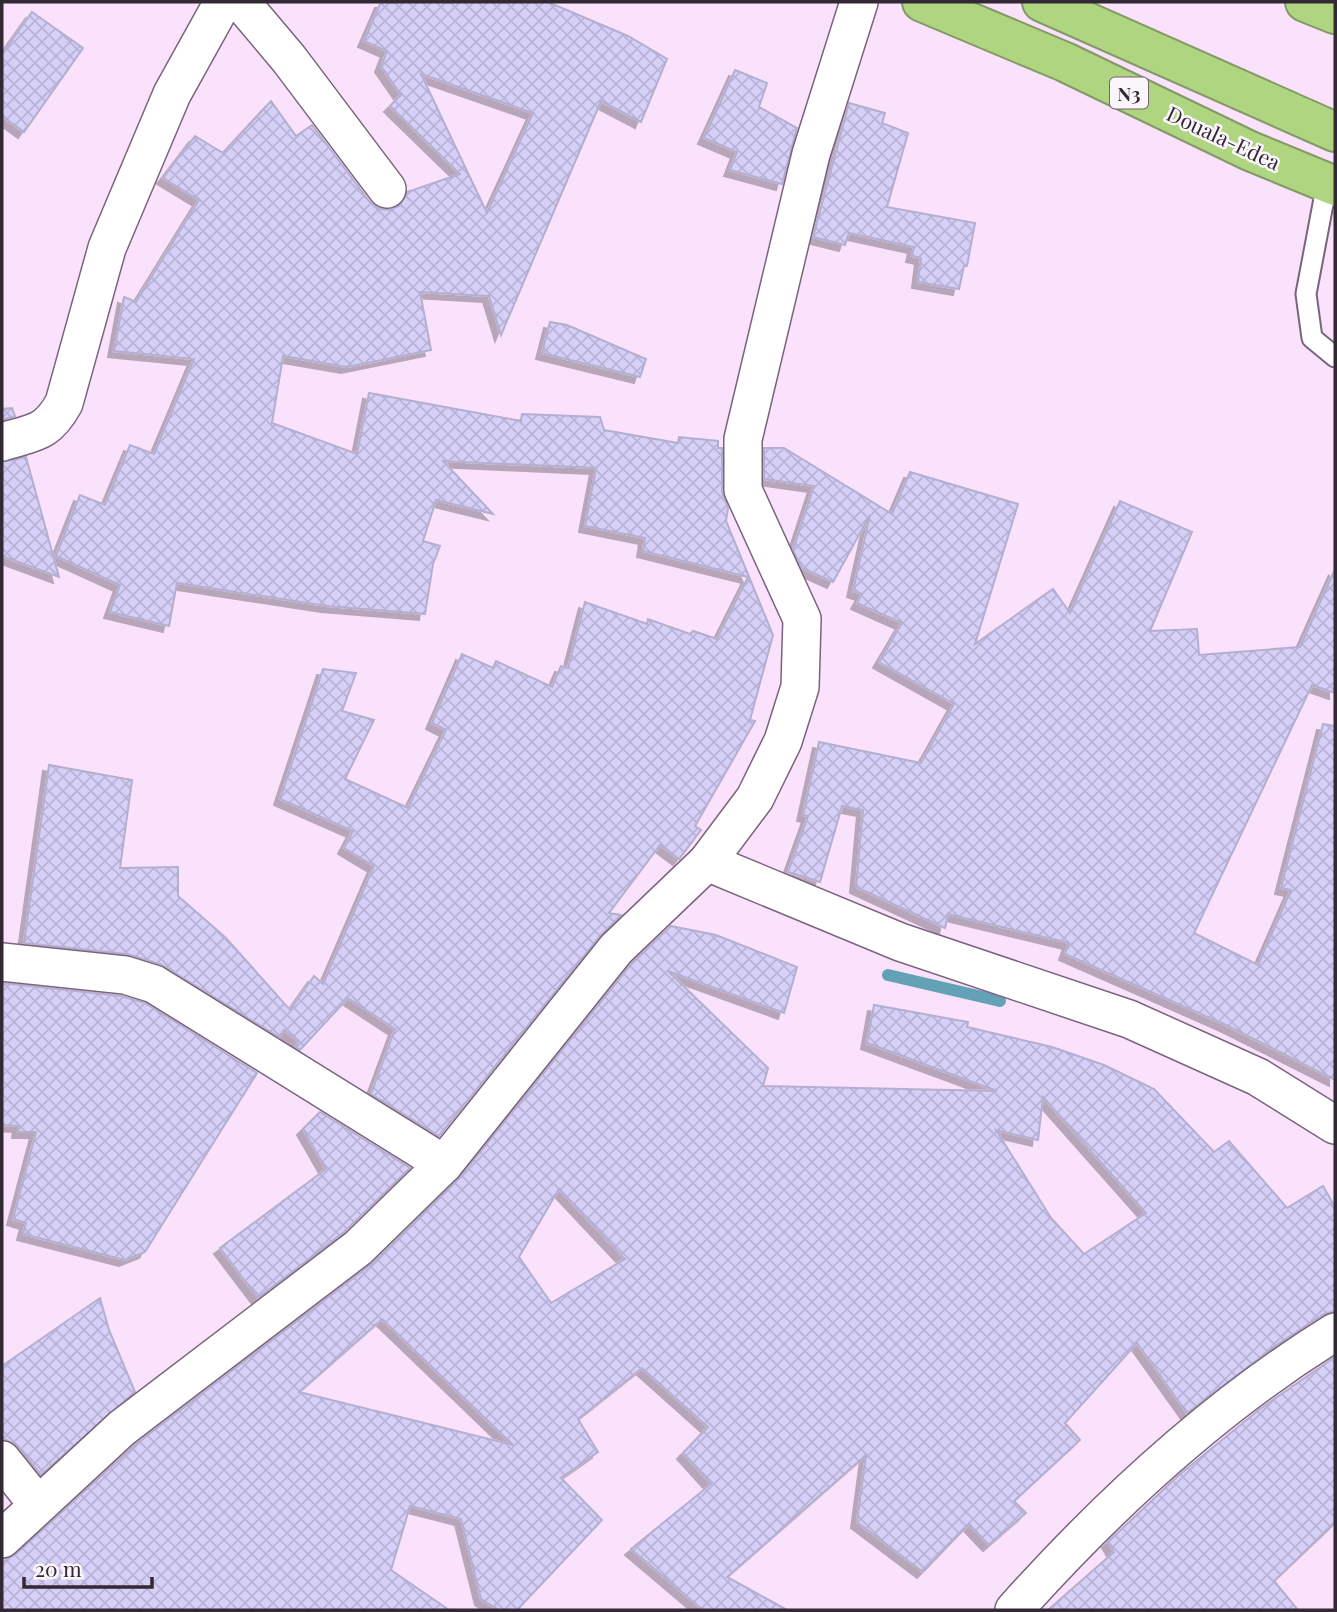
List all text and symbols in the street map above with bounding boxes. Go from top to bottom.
road number: N3 [1110,78,1148,108]
street label: Douala-Edea [1163,99,1286,176]
scale bar [24,1546,152,1590]
text: 20 m [35,1554,82,1582]

